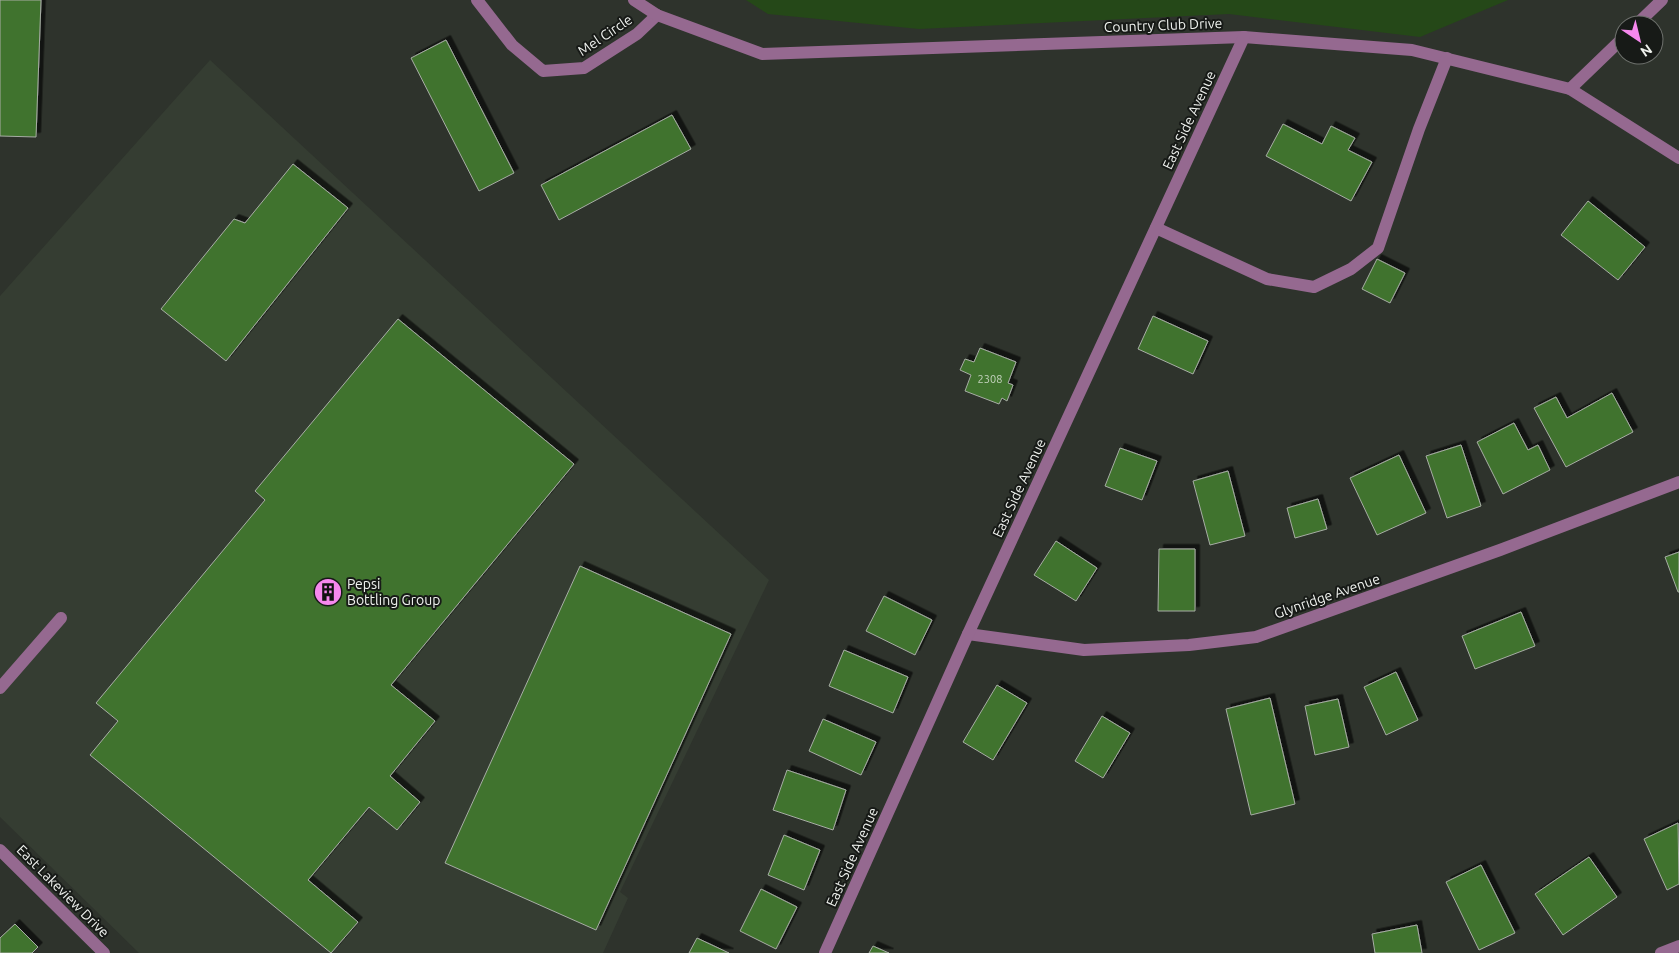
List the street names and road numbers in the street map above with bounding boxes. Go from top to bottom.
street label: Mel Circle [575,11,635,59]
street label: Country Club Drive [1103,15,1223,35]
street label: East Side Avenue [1159,68,1219,172]
street label: East Side Avenue [989,436,1049,540]
street label: Glynridge Avenue [1272,570,1382,622]
street label: East Side Avenue [823,805,881,909]
street label: East Lakeview Drive [14,842,112,940]

